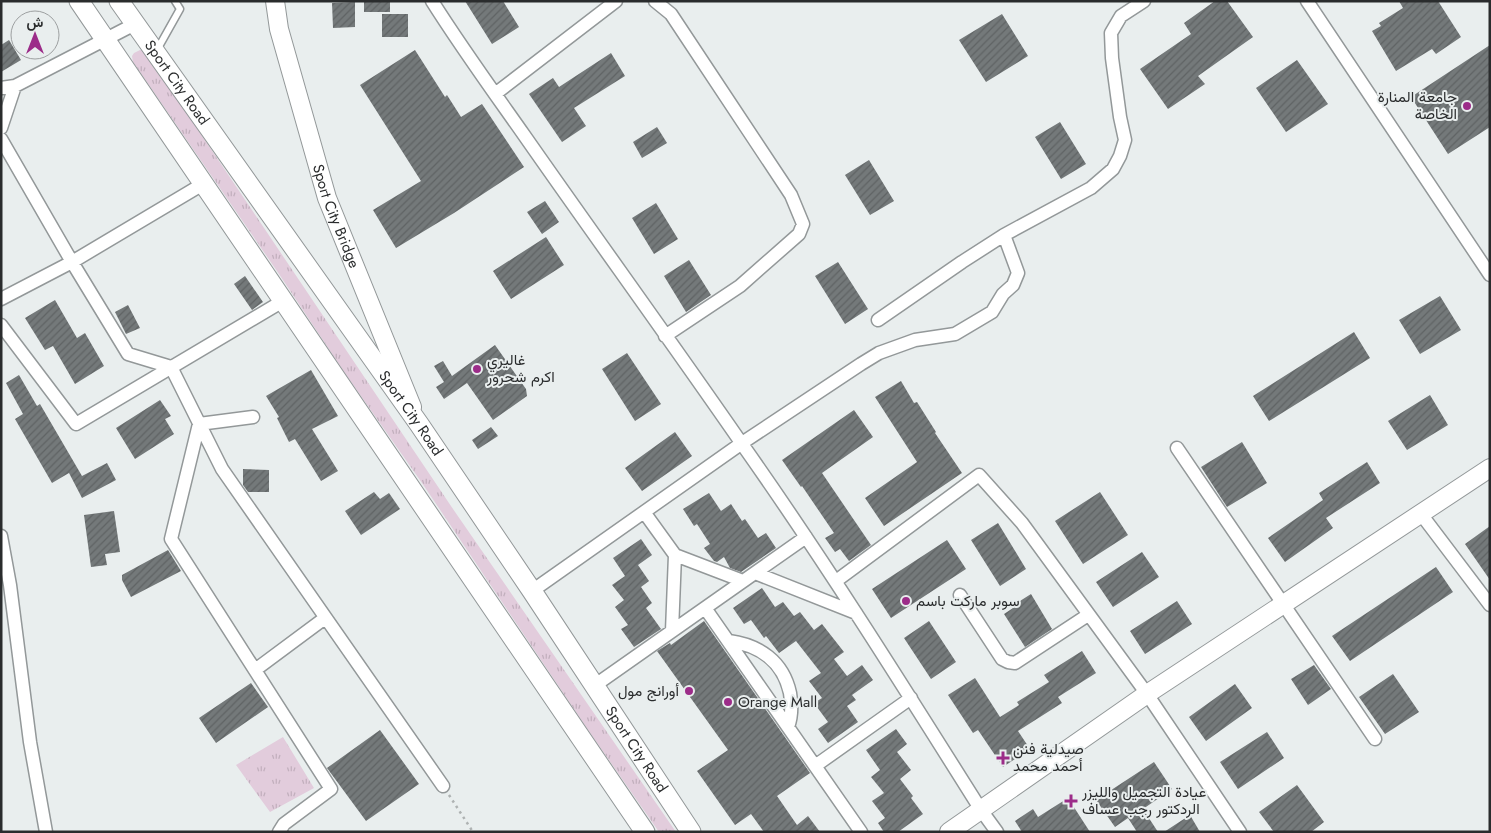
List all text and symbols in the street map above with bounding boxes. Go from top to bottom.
north arrow [10,10,60,60]
text: ش [27,12,44,32]
street label: Sport City Road [139,36,215,130]
place label: جامعة المنارة الخاصة [1378,86,1457,125]
marker: جامعة المنارة الخاصة [1461,100,1473,112]
street label: Sport City Bridge [307,162,365,272]
place label: غاليري اكرم شحرور [486,349,555,388]
marker: غاليري اكرم شحرور [471,363,483,375]
street label: Sport City Road [373,366,448,460]
place label: سوبر ماركت باسم [916,590,1020,612]
marker: سوبر ماركت باسم [900,595,912,607]
place label: أورانج مول [618,680,680,702]
marker: أورانج مول [683,685,695,697]
place label: Orange Mall [738,691,817,713]
marker: Orange Mall [722,696,734,708]
street label: Sport City Road [600,702,673,797]
place label: صيدلية فنن أحمد محمد [1013,738,1084,777]
marker: صيدلية فنن أحمد محمد [997,752,1009,764]
place label: عيادة التجميل والليزر الردكتور رجب عساف [1081,781,1206,820]
marker: عيادة التجميل والليزر الردكتور رجب عساف [1064,794,1078,808]

